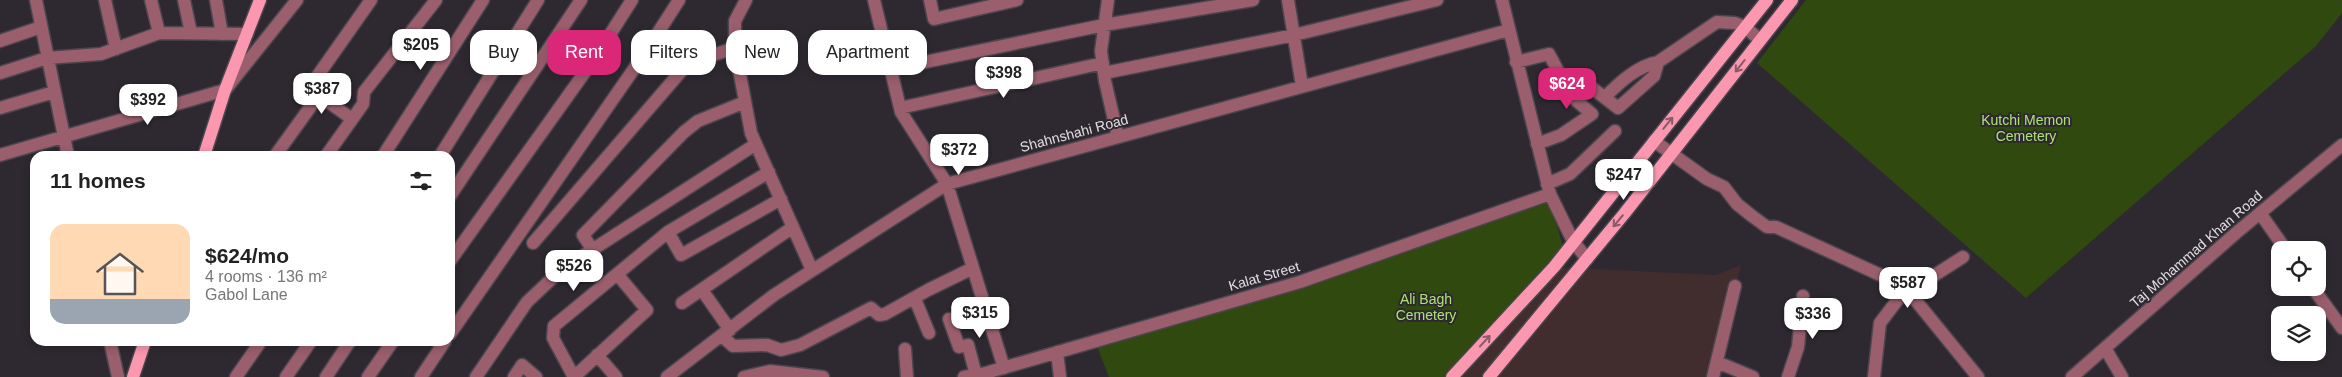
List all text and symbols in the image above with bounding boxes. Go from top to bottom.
pin: $205 [391,28,451,71]
chip: Buy [470,30,537,75]
chip: Rent [547,30,621,75]
chip: Filters [631,30,716,75]
chip: New [726,30,798,75]
chip: Apartment [808,30,927,75]
text: $205 [403,36,439,53]
pin: $398 [974,56,1034,99]
one-way arrow [1735,59,1745,73]
text: $398 [986,64,1022,81]
pin: $624 [1537,68,1597,110]
pin: $387 [292,72,352,115]
text: $624 [1549,75,1585,92]
text: $387 [304,80,340,97]
pin: $392 [118,84,178,126]
text: $392 [130,91,166,108]
street label: Shahnshahi Road [1018,111,1130,155]
park label: Kutchi Memon Cemetery [1981,112,2071,144]
one-way arrow [1663,117,1674,130]
pin: $372 [929,134,989,176]
text: $372 [941,141,977,158]
pin: $247 [1594,158,1654,201]
text: $247 [1606,166,1642,183]
icon: filters [407,167,435,195]
text: 11 homes [50,169,146,192]
street label: Taj Mohammad Khan Road [2127,187,2265,311]
one-way arrow [1613,214,1624,227]
map controls [2271,241,2326,361]
button: locate [2271,241,2326,296]
icon: home [90,244,150,304]
text: $624/mo [205,244,289,267]
pin: $526 [544,250,604,292]
text: $526 [556,257,592,274]
street label: Kalat Street [1227,258,1301,294]
pin: $587 [1878,266,1938,309]
text: 4 rooms · 136 m² [205,268,327,285]
text: $587 [1890,274,1926,291]
text: Gabol Lane [205,286,288,303]
park label: Ali Bagh Cemetery [1396,291,1456,323]
pin: $315 [950,296,1010,339]
pin: $336 [1783,298,1843,340]
text: $315 [962,304,998,321]
text: $336 [1795,305,1831,322]
button: layers [2271,306,2326,361]
one-way arrow [1479,335,1491,348]

